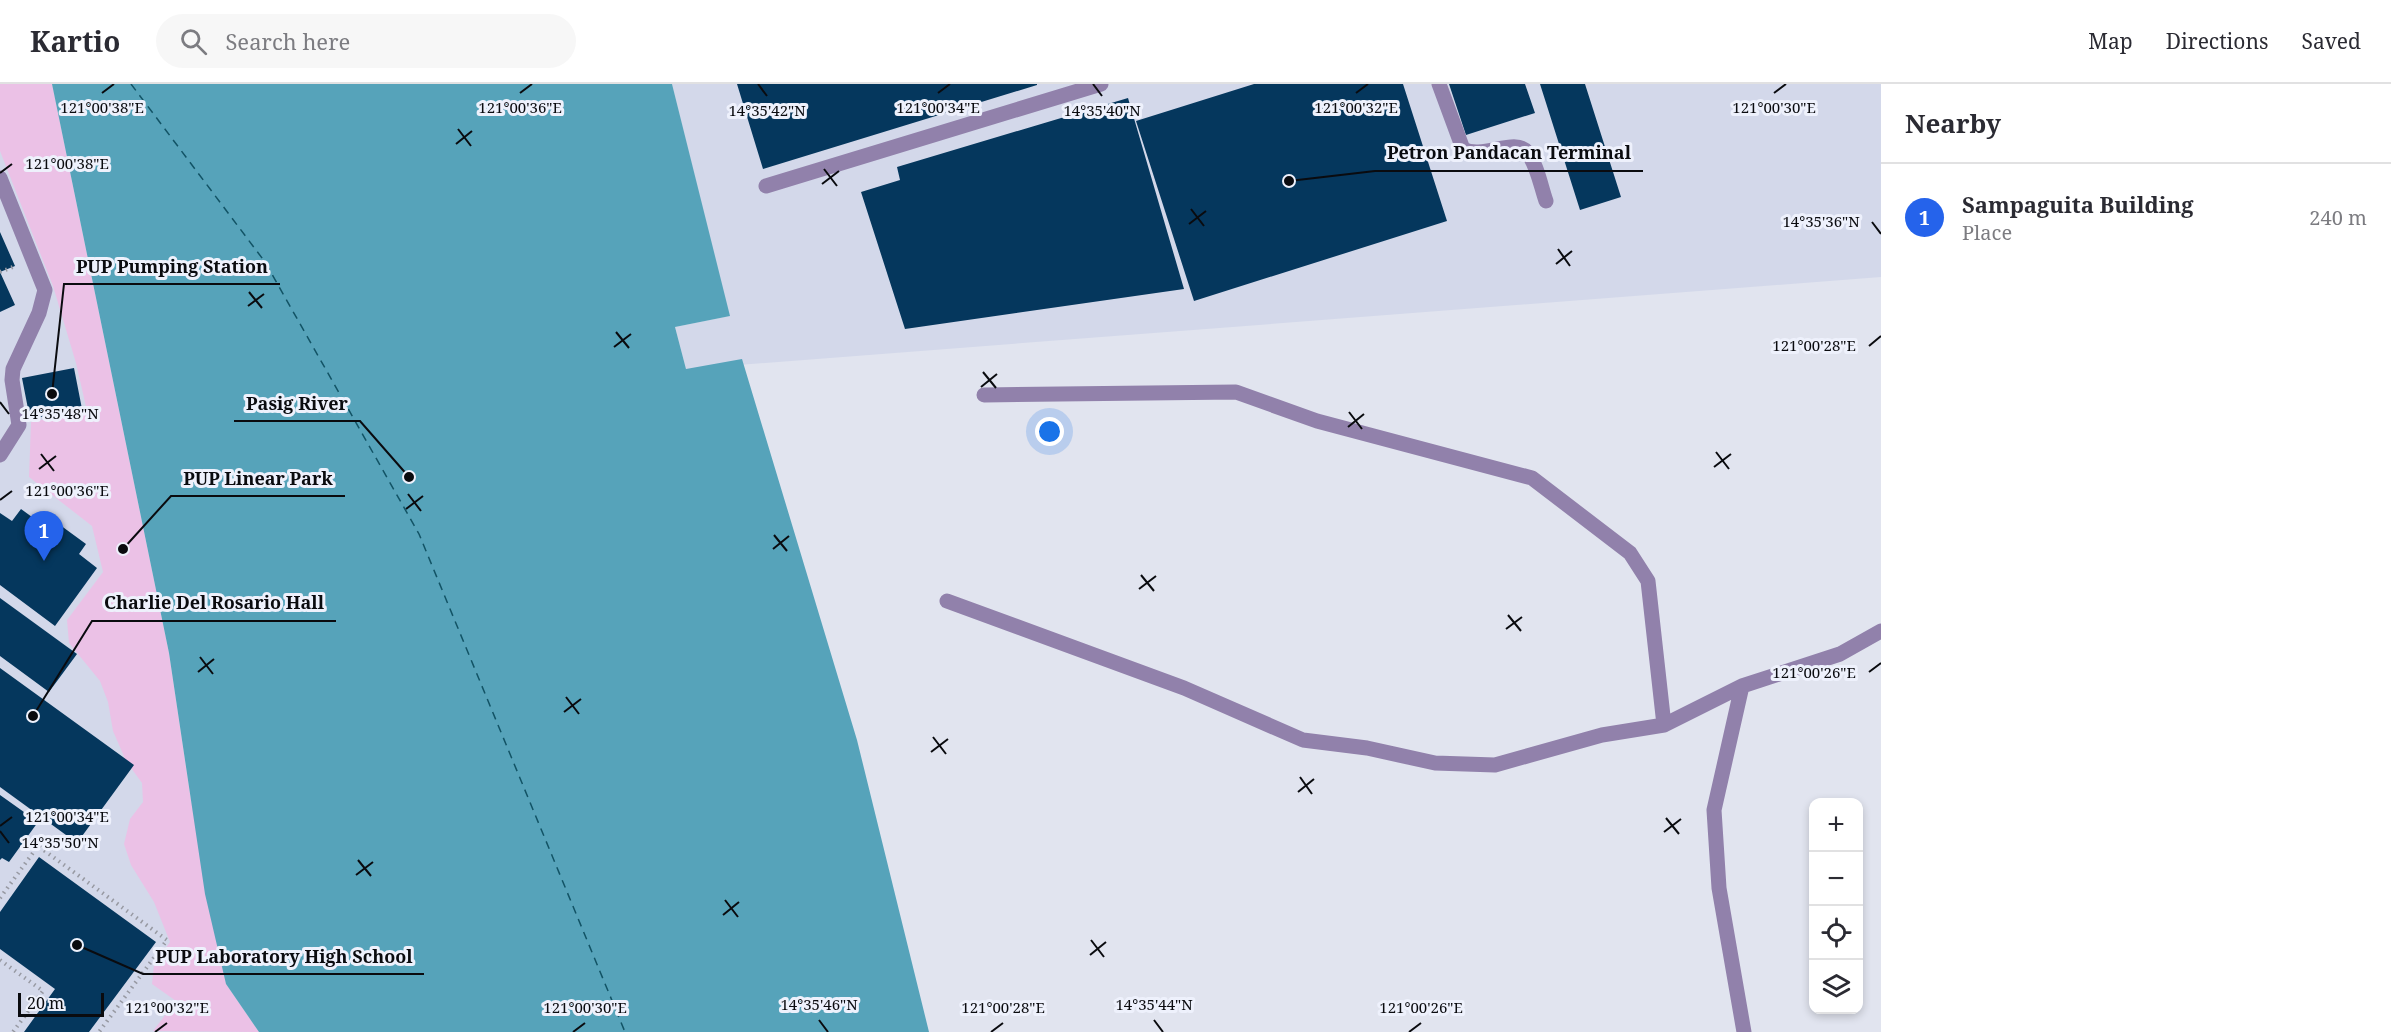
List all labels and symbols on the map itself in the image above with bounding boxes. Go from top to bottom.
text: 121°00'38"E [60,97,144,117]
text: 121°00'36"E [478,97,562,117]
text: 121°00'34"E [896,97,980,117]
text: 121°00'32"E [1314,97,1398,117]
text: 121°00'30"E [1732,97,1816,117]
text: 14°35'42"N [728,100,806,120]
text: 14°35'40"N [1063,100,1141,120]
callout: Petron Pandacan Terminal [1375,135,1643,171]
text: Petron Pandacan Terminal [1387,140,1632,164]
text: 121°00'38"E [25,153,109,173]
text: 14°35'36"N [1782,211,1860,231]
callout: PUP Pumping Station [64,248,280,284]
text: PUP Pumping Station [76,254,268,278]
text: 121°00'28"E [1772,335,1856,355]
callout: Pasig River [234,385,360,421]
text: Pasig River [246,391,348,415]
text: 14°35'48"N [21,403,99,423]
your location [1035,417,1064,446]
callout: PUP Linear Park [171,460,345,496]
text: PUP Linear Park [183,466,333,490]
text: 121°00'36"E [25,480,109,500]
pin: 1 [24,512,63,561]
callout: Charlie Del Rosario Hall [92,585,336,621]
text: Charlie Del Rosario Hall [104,590,325,614]
text: 121°00'26"E [1772,662,1856,682]
text: 121°00'34"E [25,806,109,826]
text: 14°35'50"N [21,832,99,852]
callout: PUP Laboratory High School [143,938,424,974]
text: PUP Laboratory High School [155,944,413,968]
scale bar [18,990,104,1018]
text: 14°35'46"N [780,994,858,1014]
text: 14°35'44"N [1115,994,1193,1014]
text: 121°00'32"E [125,997,209,1017]
text: 121°00'30"E [543,997,627,1017]
text: 121°00'28"E [961,997,1045,1017]
text: 121°00'26"E [1379,997,1463,1017]

